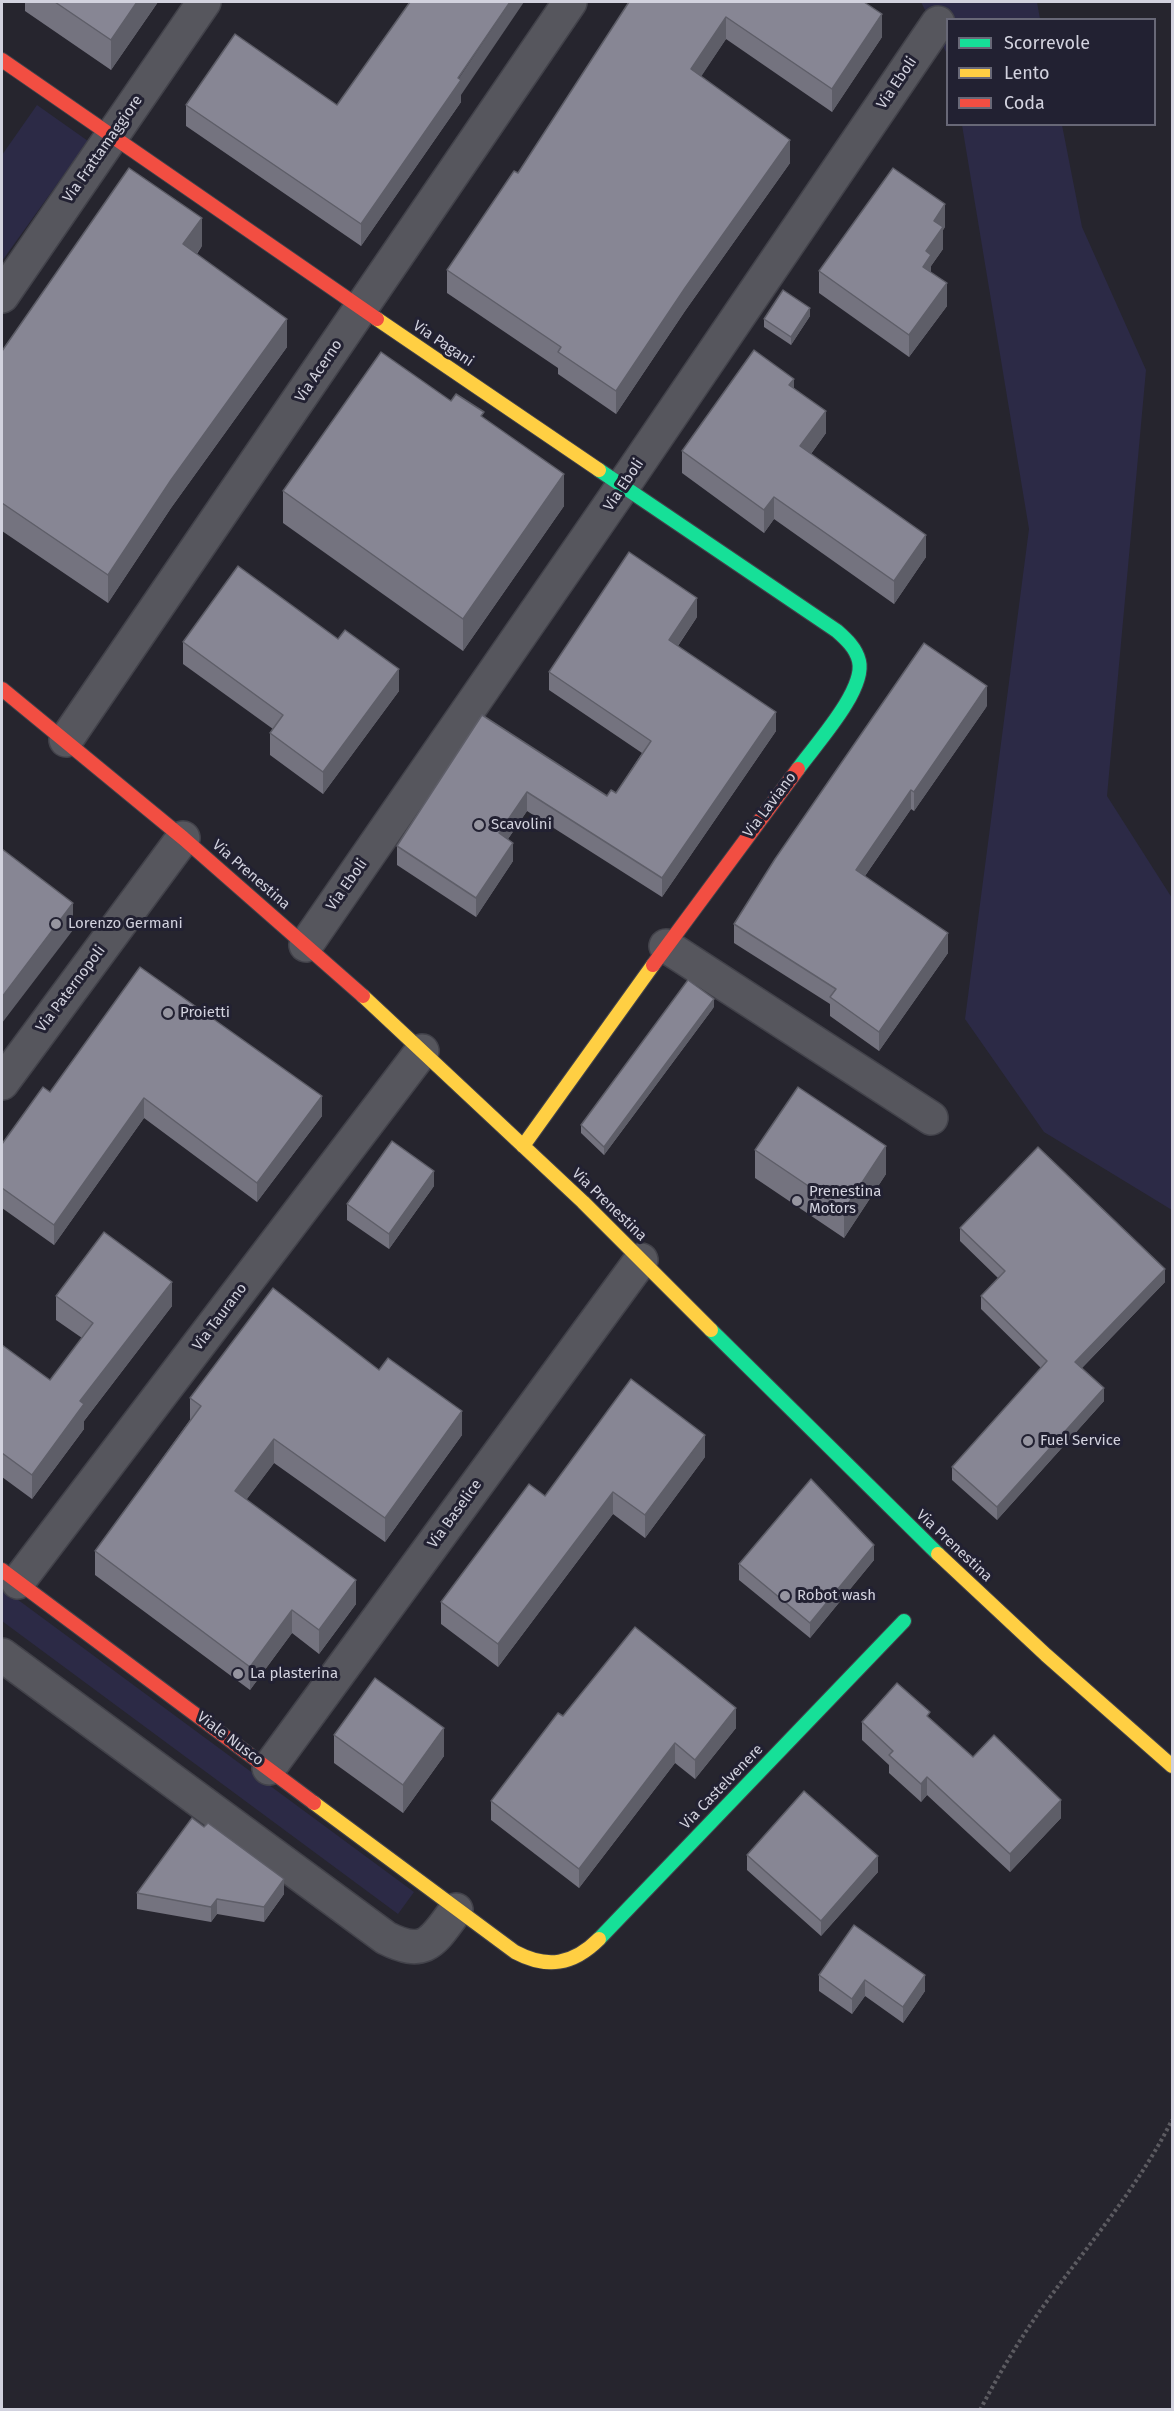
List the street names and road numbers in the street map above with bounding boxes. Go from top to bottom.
street label: Via Eboli [873,54,921,112]
street label: Via Frattamaggiore [59,92,147,206]
street label: Via Pagani [409,317,477,371]
street label: Via Acerno [291,336,347,406]
street label: Via Eboli [600,456,648,514]
street label: Via Laviano [740,769,800,841]
street label: Via Prenestina [208,836,294,914]
street label: Via Eboli [323,856,371,914]
street label: Via Paternopoli [33,942,109,1036]
street label: Via Prenestina [568,1165,650,1245]
street label: Via Taurano [189,1280,251,1354]
street label: Via Baselice [424,1476,486,1552]
street label: Via Prenestina [912,1506,996,1586]
street label: Viale Nusco [193,1708,267,1770]
street label: Via Castelvenere [677,1741,767,1833]

